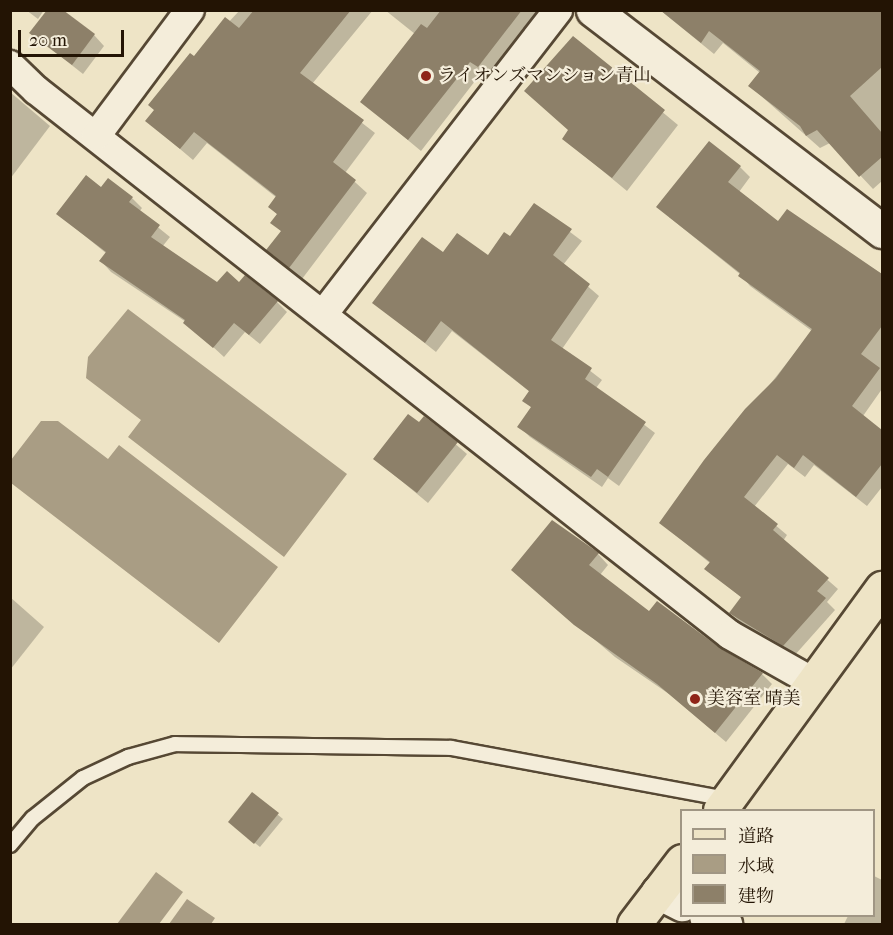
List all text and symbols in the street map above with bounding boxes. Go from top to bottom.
scale bar [21,18,128,56]
text: 20 m [29,30,67,51]
place label: ライオンズマンション青山 [438,65,654,87]
marker: ライオンズマンション青山 [419,69,433,83]
place label: 美容室 晴美 [707,688,801,710]
marker: 美容室 晴美 [688,692,702,706]
legend [680,809,875,917]
text: 道路 [738,826,774,847]
text: 水域 [738,856,774,877]
text: 建物 [738,886,774,907]

